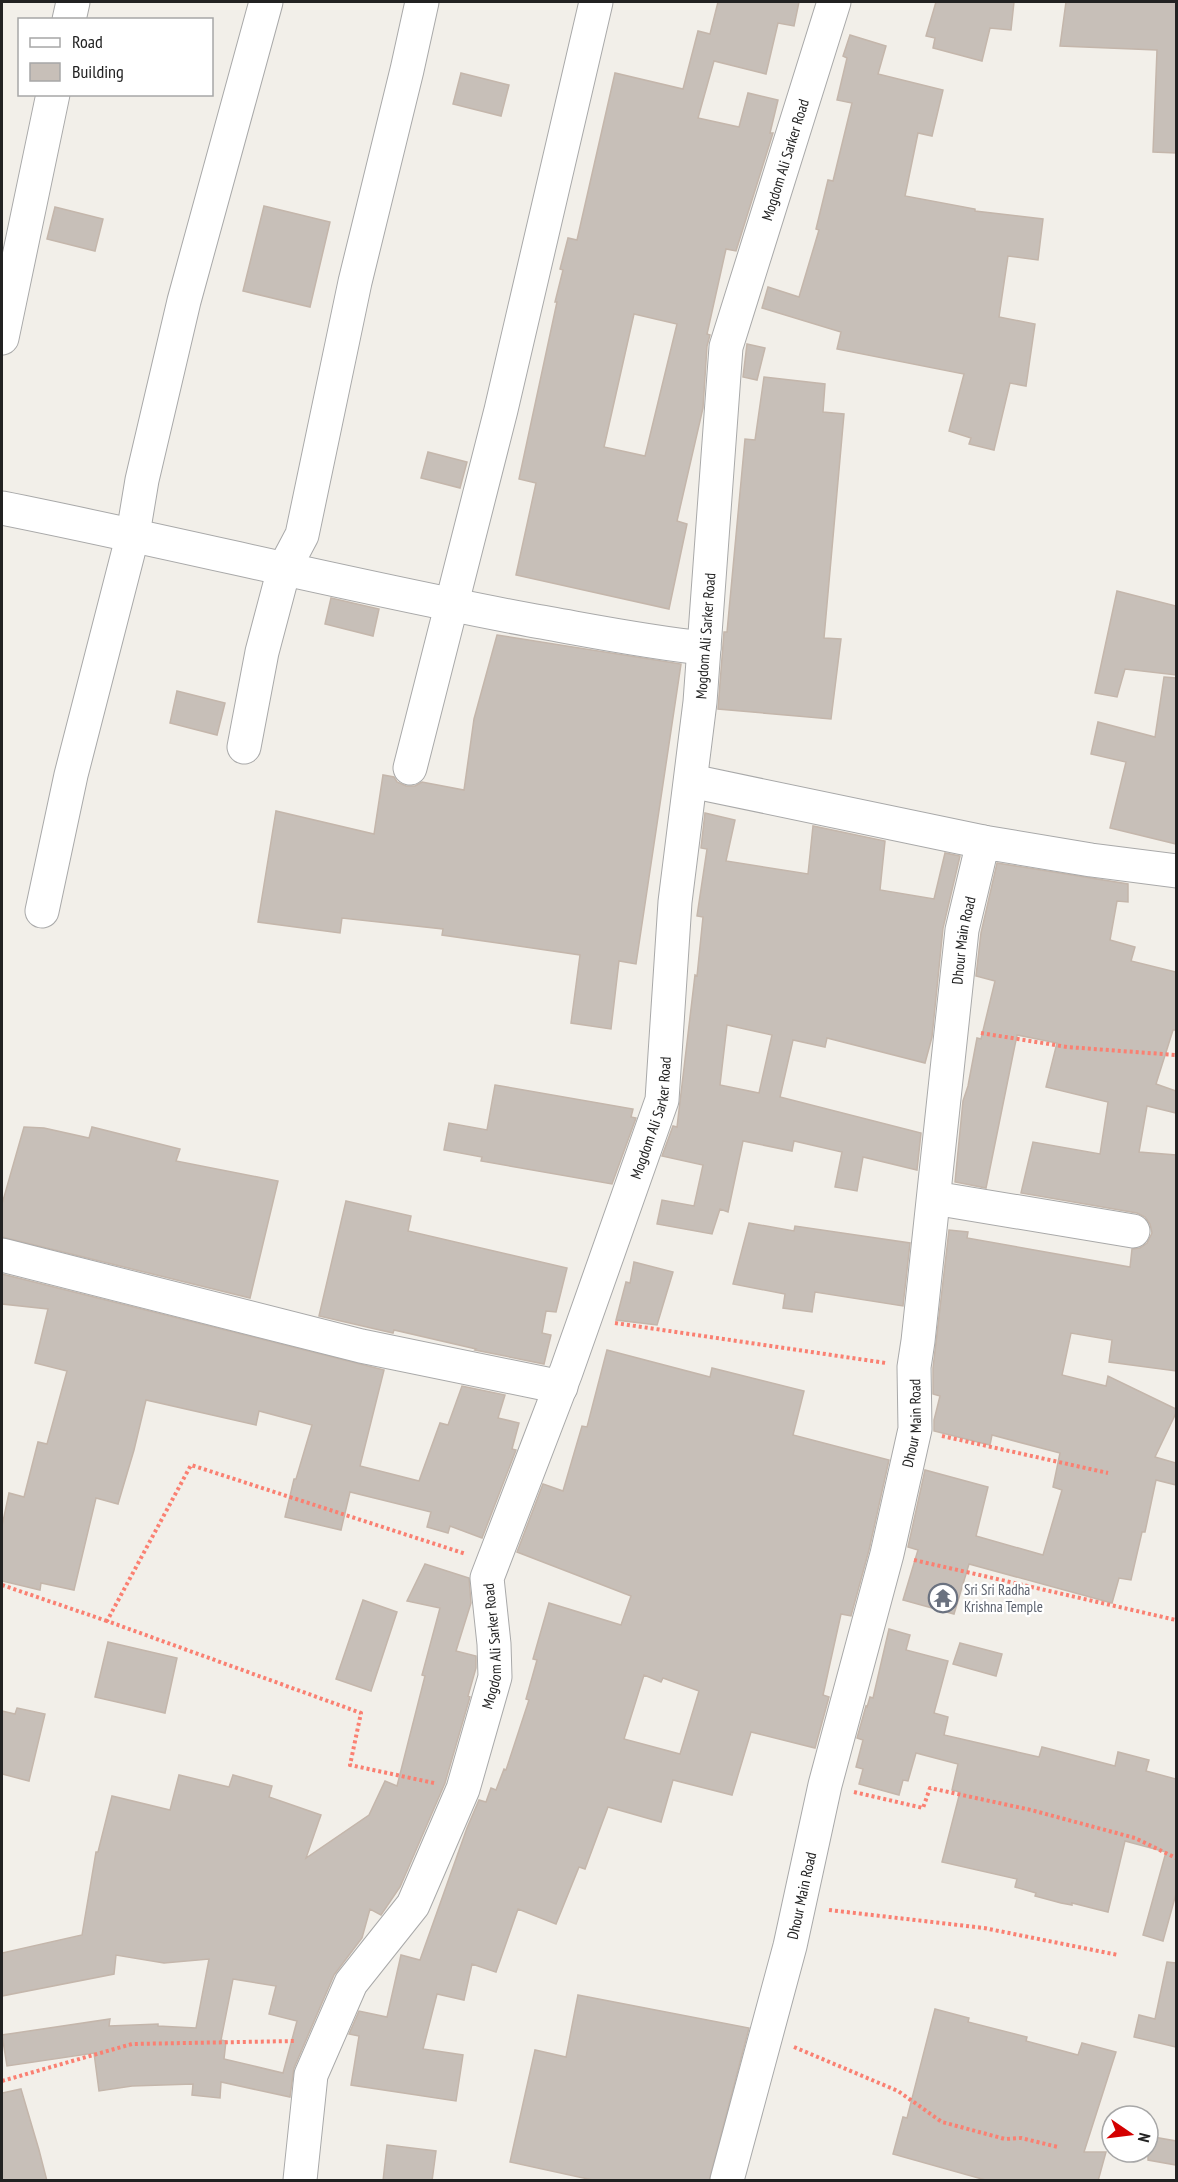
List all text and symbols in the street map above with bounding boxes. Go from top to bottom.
legend [18,18,213,96]
text: Road [72,30,103,53]
text: Building [72,60,124,83]
street label: Mogdom Ali Sarker Road [757,96,813,223]
street label: Mogdom Ali Sarker Road [691,572,719,700]
street label: Dhour Main Road [947,894,979,985]
street label: Mogdom Ali Sarker Road [625,1056,674,1181]
street label: Dhour Main Road [897,1379,925,1469]
place label: Sri Sri Radha Krishna Temple [964,1580,1043,1616]
street label: Mogdom Ali Sarker Road [477,1582,505,1711]
temple icon: Sri Sri Radha Krishna Temple [927,1582,959,1614]
street label: Dhour Main Road [782,1850,820,1941]
north arrow [1100,2104,1160,2164]
text: N [1134,2131,1155,2144]

